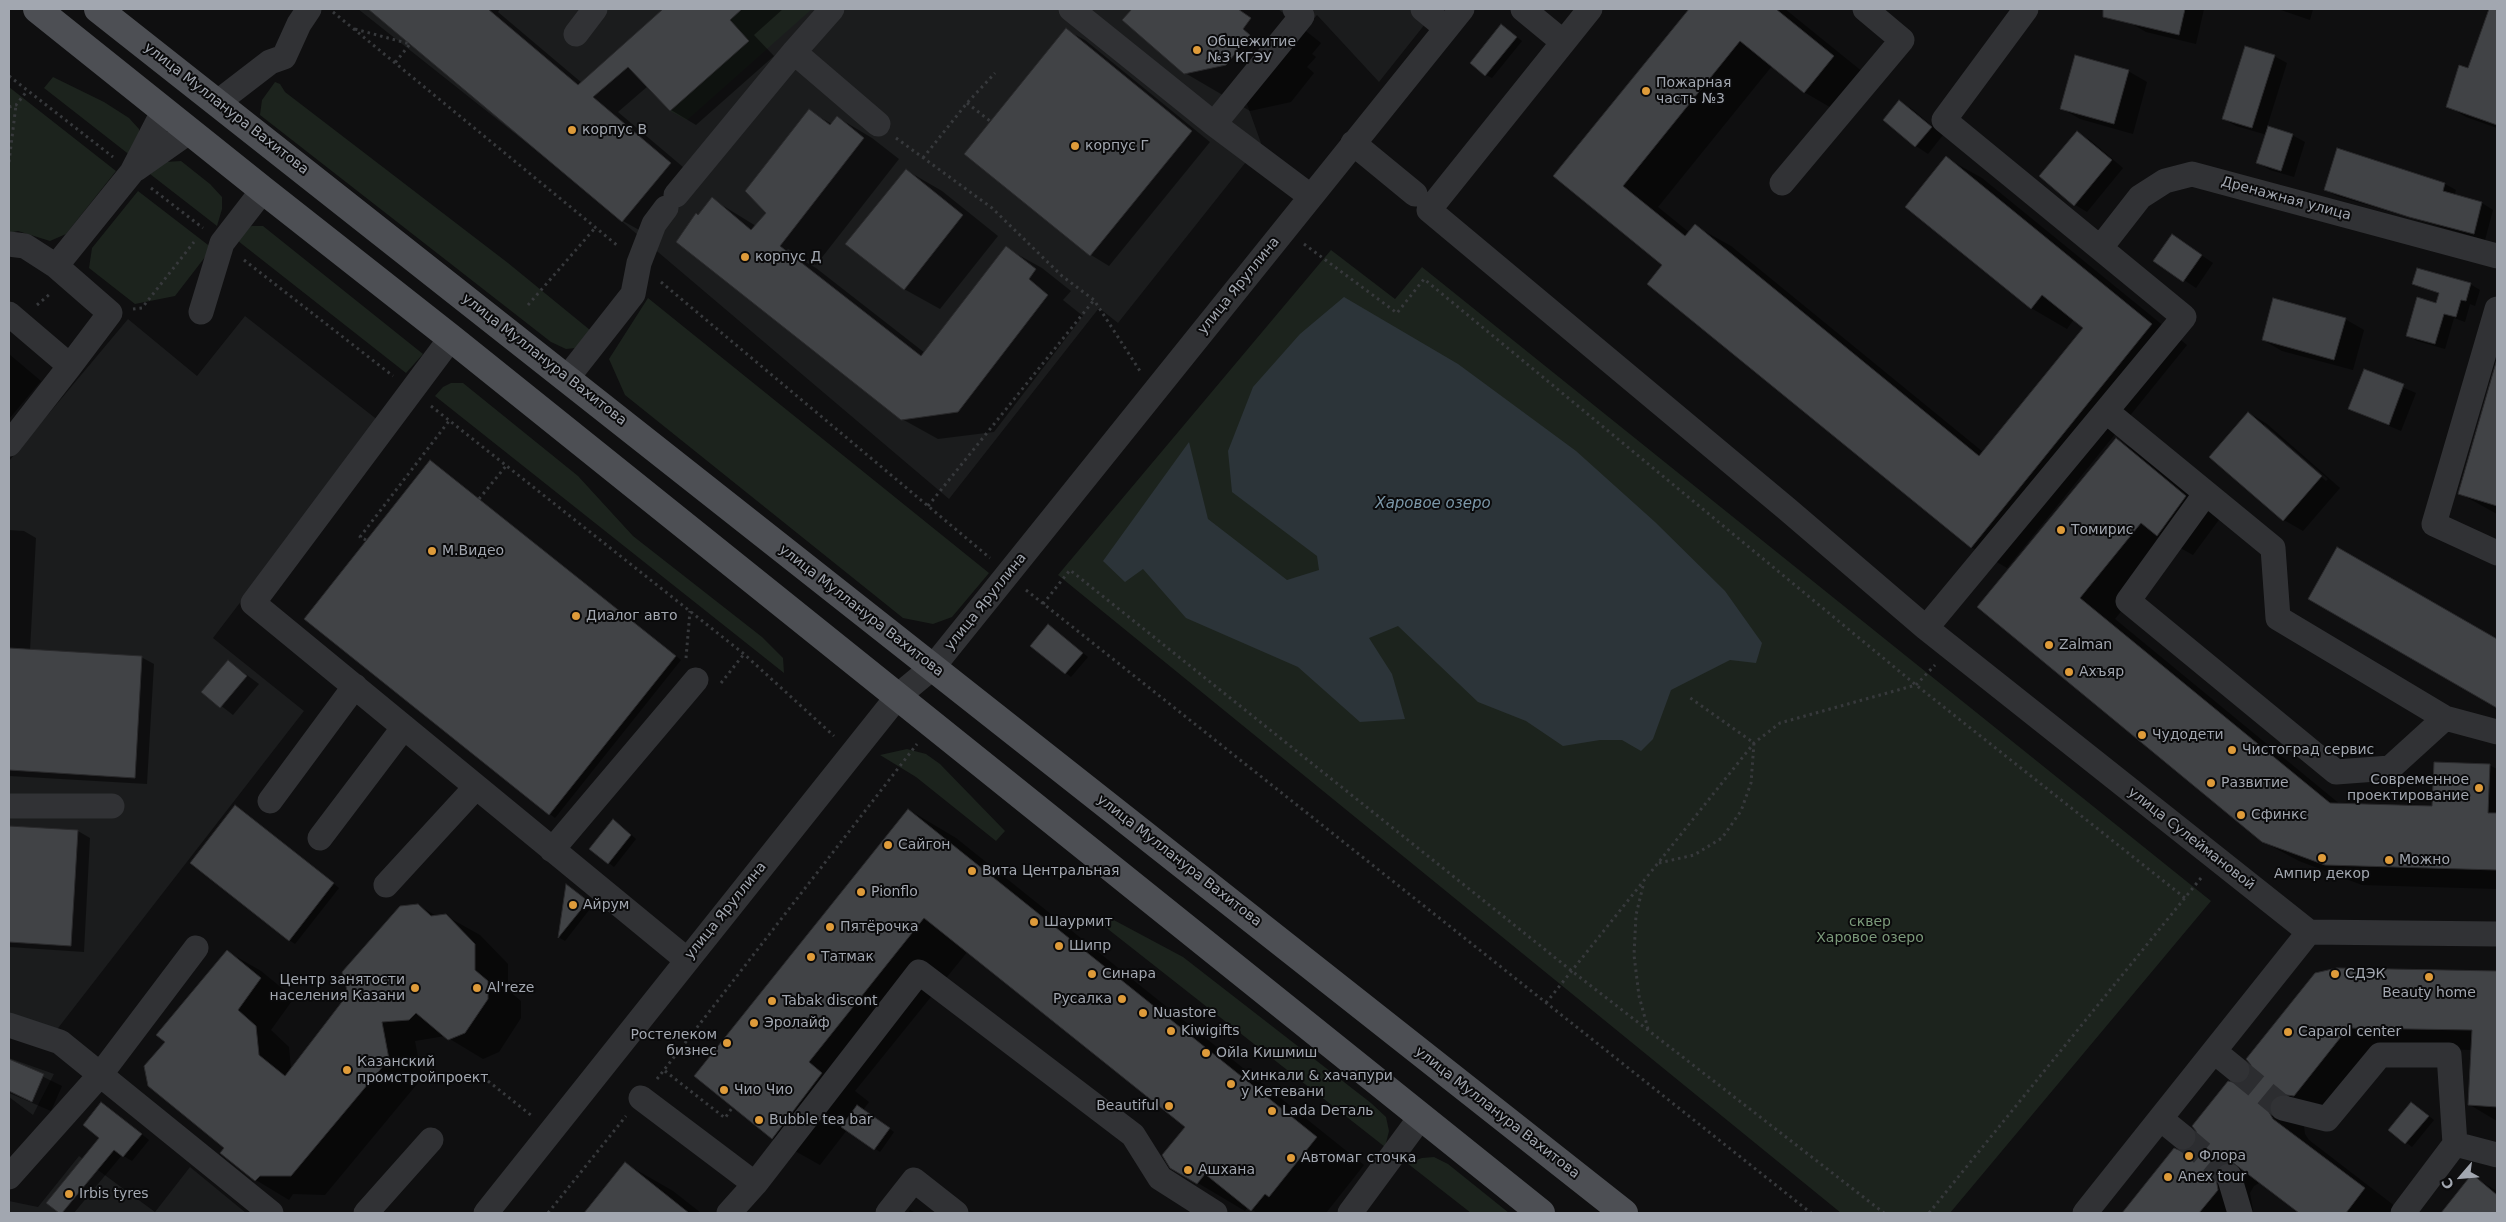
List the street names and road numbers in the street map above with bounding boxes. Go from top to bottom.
street label: улица Мулланура Вахитова [140,40,312,178]
street label: Дренажная улица [2219,174,2353,224]
street label: улица Яруллина [1195,234,1283,338]
street label: улица Мулланура Вахитова [458,291,630,429]
street label: улица Мулланура Вахитова [775,542,947,680]
street label: улица Яруллина [942,550,1030,654]
street label: улица Сулеймановой [2124,784,2258,894]
street label: улица Мулланура Вахитова [1093,792,1265,930]
street label: улица Яруллина [682,859,770,963]
street label: улица Мулланура Вахитова [1411,1044,1583,1182]

